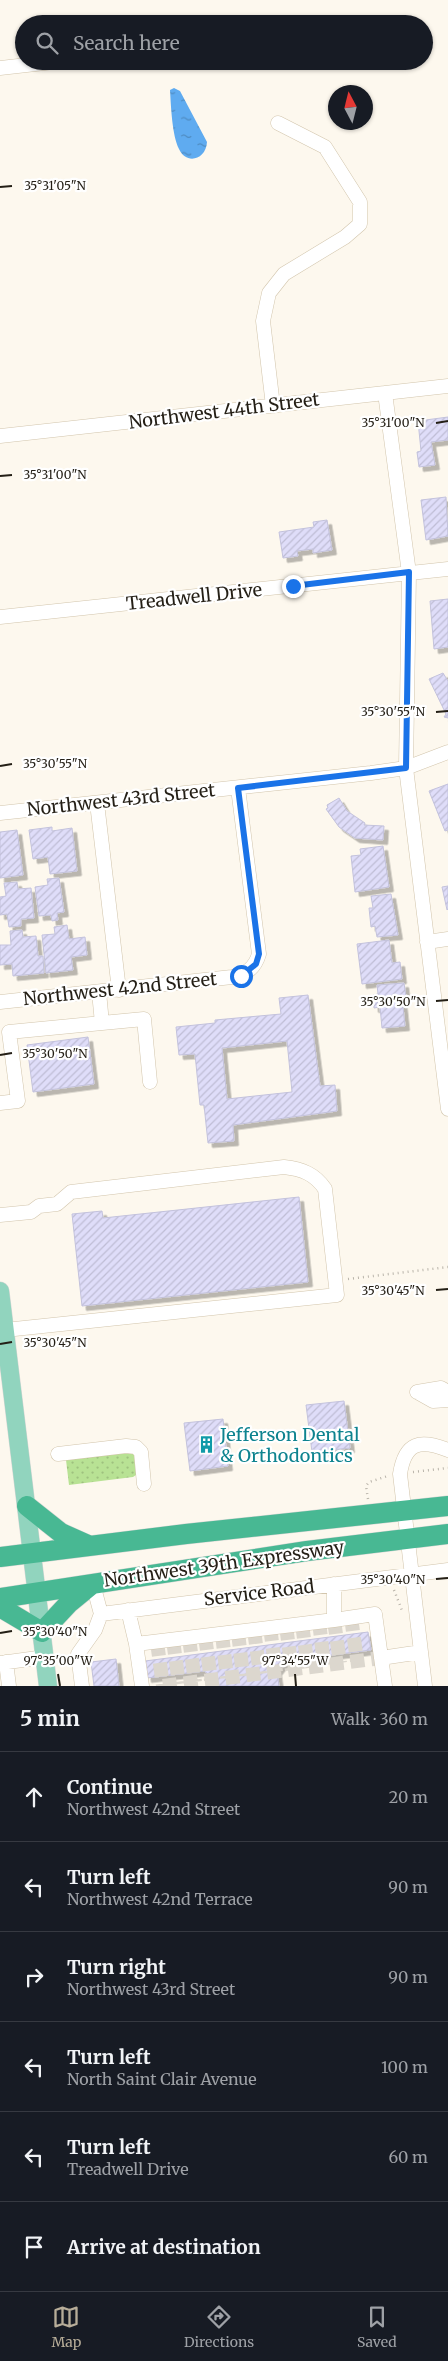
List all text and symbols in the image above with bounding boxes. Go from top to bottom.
search box [15,15,433,70]
icon: search [33,29,61,57]
text: Search here [73,31,180,55]
north arrow [328,85,373,130]
text: 35°31'05"N [24,178,87,193]
street label: Northwest 44th Street [127,387,321,434]
text: 35°31'00"N [361,415,425,430]
text: 35°31'00"N [23,467,87,482]
route end [282,575,305,598]
street label: Treadwell Drive [125,578,263,615]
text: 35°30'55"N [361,704,426,719]
text: 35°30'55"N [23,756,88,771]
street label: Northwest 43rd Street [26,778,216,821]
route start [230,965,253,988]
street label: Northwest 42nd Street [22,967,218,1010]
text: 35°30'50"N [360,994,426,1009]
text: 35°30'50"N [22,1046,88,1061]
text: 35°30'45"N [362,1283,425,1298]
text: 35°30'45"N [24,1335,87,1350]
place label: Jefferson Dental & Orthodontics [219,1423,360,1467]
building icon: Jefferson Dental & Orthodontics [196,1435,216,1455]
street label: Northwest 39th Expressway [102,1535,346,1592]
text: 35°30'40"N [361,1572,426,1587]
street label: Service Road [202,1574,316,1611]
text: 35°30'40"N [23,1624,88,1639]
text: 97°35'00"W [23,1653,94,1668]
text: 97°34'55"W [262,1653,329,1668]
text: 5 min [20,1705,80,1732]
text: Walk · 360 m [331,1709,428,1729]
text: Continue [67,1775,153,1799]
icon: ahead [20,1783,48,1811]
text: 20 m [389,1787,428,1807]
text: Northwest 42nd Street [67,1799,240,1819]
text: Turn left [67,1865,151,1889]
icon: left [20,1873,48,1901]
text: 90 m [388,1877,428,1897]
text: Northwest 42nd Terrace [67,1889,253,1909]
text: Turn right [67,1955,166,1979]
icon: right [20,1963,48,1991]
text: 90 m [388,1967,428,1987]
text: Northwest 43rd Street [67,1979,235,1999]
text: Turn left [67,2045,151,2069]
icon: left [20,2053,48,2081]
text: 100 m [381,2057,428,2077]
text: North Saint Clair Avenue [67,2069,257,2089]
text: Turn left [67,2135,151,2159]
icon: left [20,2143,48,2171]
text: 60 m [388,2147,428,2167]
text: Treadwell Drive [67,2159,189,2179]
icon: arrive [20,2233,48,2261]
text: Arrive at destination [67,2235,261,2259]
tab: Map [51,2303,81,2351]
tab: Directions [184,2303,254,2351]
tab: Saved [357,2303,397,2351]

